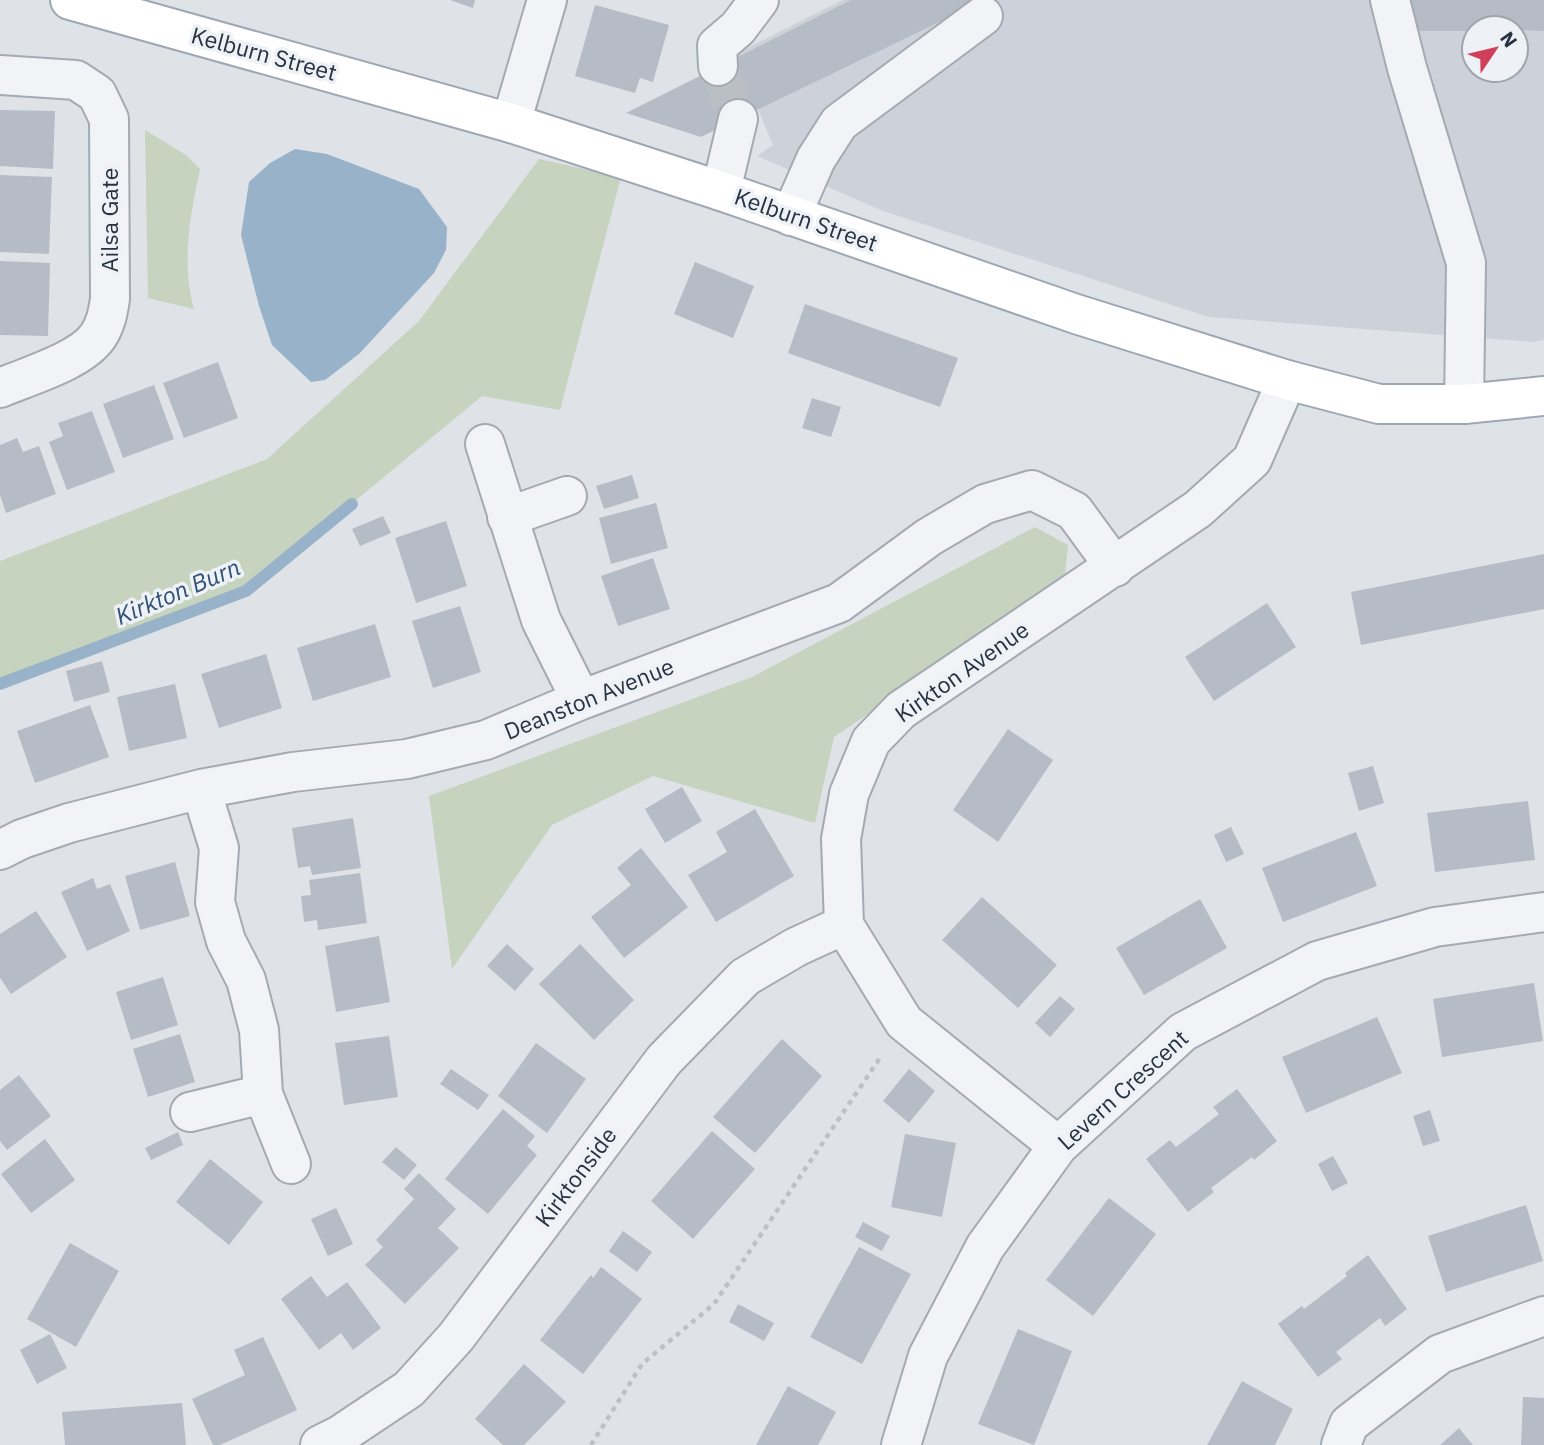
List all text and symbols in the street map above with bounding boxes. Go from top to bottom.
north arrow [1460,14,1530,84]
street label: Kelburn Street [188,19,340,87]
text: N [1495,27,1523,52]
street label: Ailsa Gate [94,168,124,272]
street label: Kelburn Street [731,181,882,258]
water label: Kirkton Burn [110,550,245,632]
street label: Kirkton Avenue [889,614,1034,728]
street label: Deanston Avenue [499,650,678,746]
street label: Levern Crescent [1051,1023,1194,1156]
street label: Kirktonside [528,1120,623,1232]

